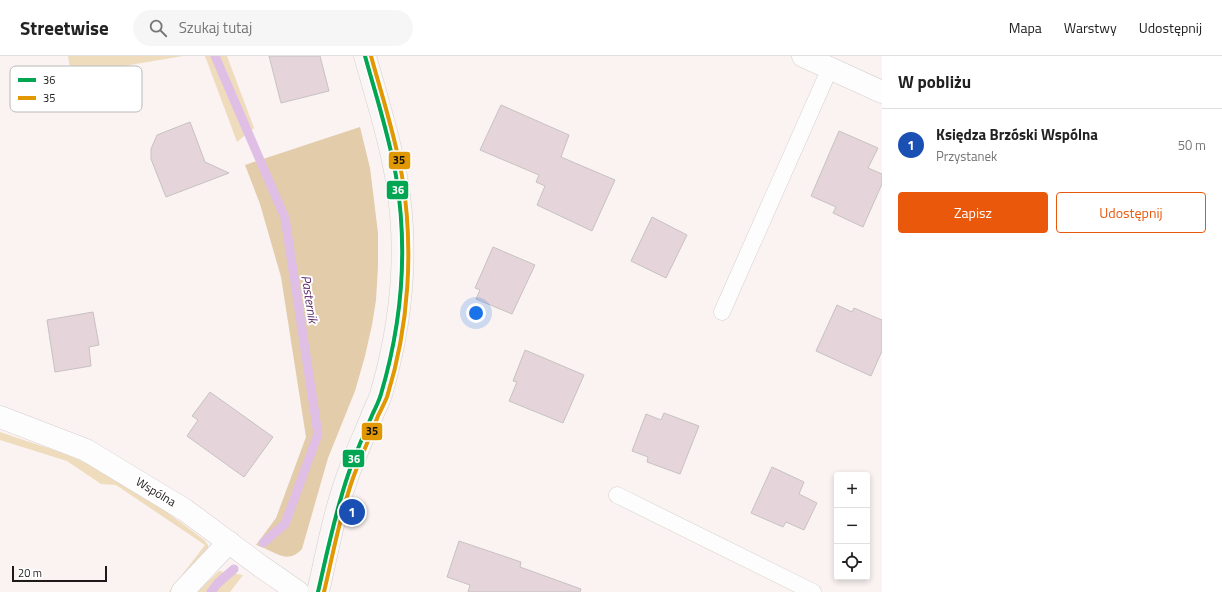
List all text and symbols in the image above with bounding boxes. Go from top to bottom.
search box [133,10,413,46]
text: Streetwise [20,13,109,42]
text: Szukaj tutaj [179,16,252,39]
icon: search [147,17,169,39]
text: Mapa [1009,17,1042,38]
text: Warstwy [1064,17,1117,38]
text: Udostępnij [1139,17,1202,38]
legend [10,66,142,112]
text: W pobliżu [898,69,971,95]
text: 36 [43,72,55,88]
text: 35 [43,90,55,106]
text: Księdza Brzóski Wspólna [936,123,1098,146]
text: 1 [907,135,915,155]
text: 50 m [1178,135,1206,155]
text: Przystanek [936,146,997,166]
line badge: 35 [388,151,411,170]
text: 35 [393,152,405,168]
line badge: 36 [386,180,409,200]
text: 36 [392,182,404,198]
button: Zapisz [898,192,1048,233]
button: Udostępnij [1056,192,1206,233]
water label: Pasternik [296,274,324,327]
your location [466,303,486,323]
line badge: 35 [361,422,383,441]
text: 35 [366,423,378,439]
line badge: 36 [342,449,365,468]
text: 36 [348,451,360,467]
street label: Wspólna [133,472,180,511]
map controls [834,472,870,580]
button: + [834,472,870,508]
pin: 1 [339,497,365,527]
button: − [834,508,870,544]
button: locate [834,544,870,580]
scale bar [12,564,107,583]
text: 20 m [18,565,42,581]

